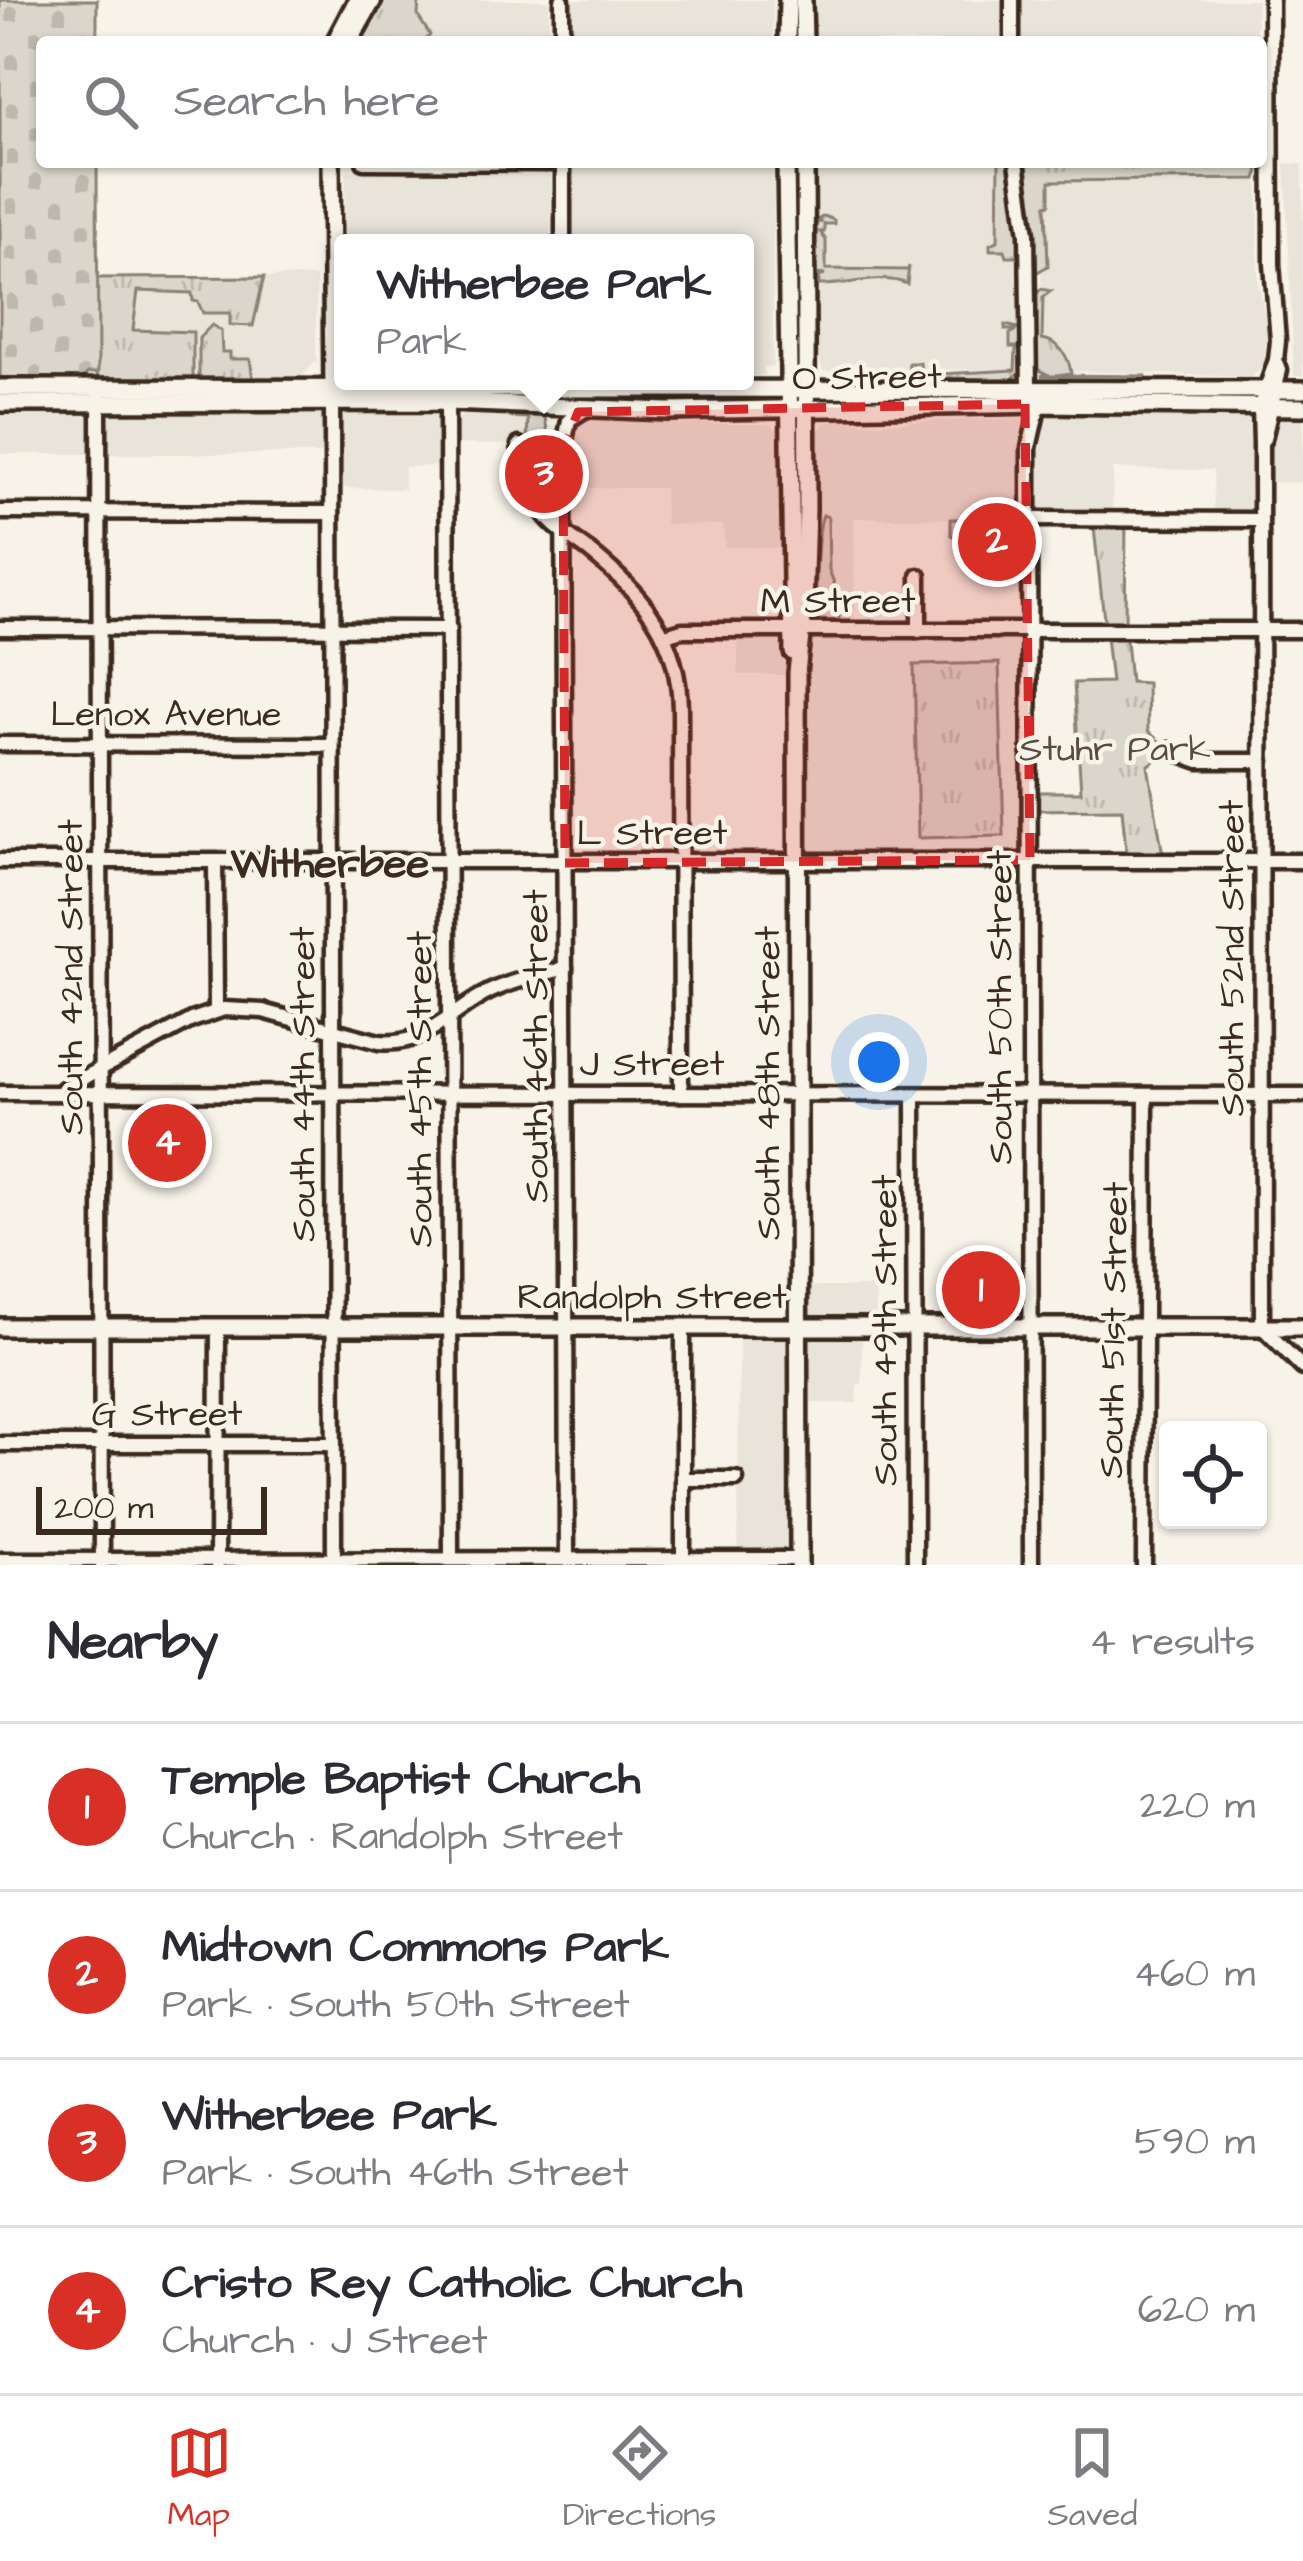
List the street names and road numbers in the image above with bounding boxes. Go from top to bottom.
street label: O Street [792,351,943,405]
street label: M Street [760,576,916,627]
street label: Lenox Avenue [51,689,281,740]
street label: South 52nd Street [1207,799,1258,1116]
street label: L Street [577,808,728,859]
street label: South 42nd Street [46,819,97,1135]
street label: South 50th Street [975,849,1026,1164]
street label: South 46th Street [511,889,562,1203]
street label: South 48th Street [743,925,794,1240]
street label: South 44th Street [278,926,329,1242]
street label: South 45th Street [395,930,446,1247]
street label: J Street [580,1039,725,1090]
street label: South 49th Street [860,1174,911,1486]
street label: South 51st Street [1086,1181,1142,1479]
street label: Randolph Street [517,1272,787,1323]
street label: G Street [92,1389,243,1440]

